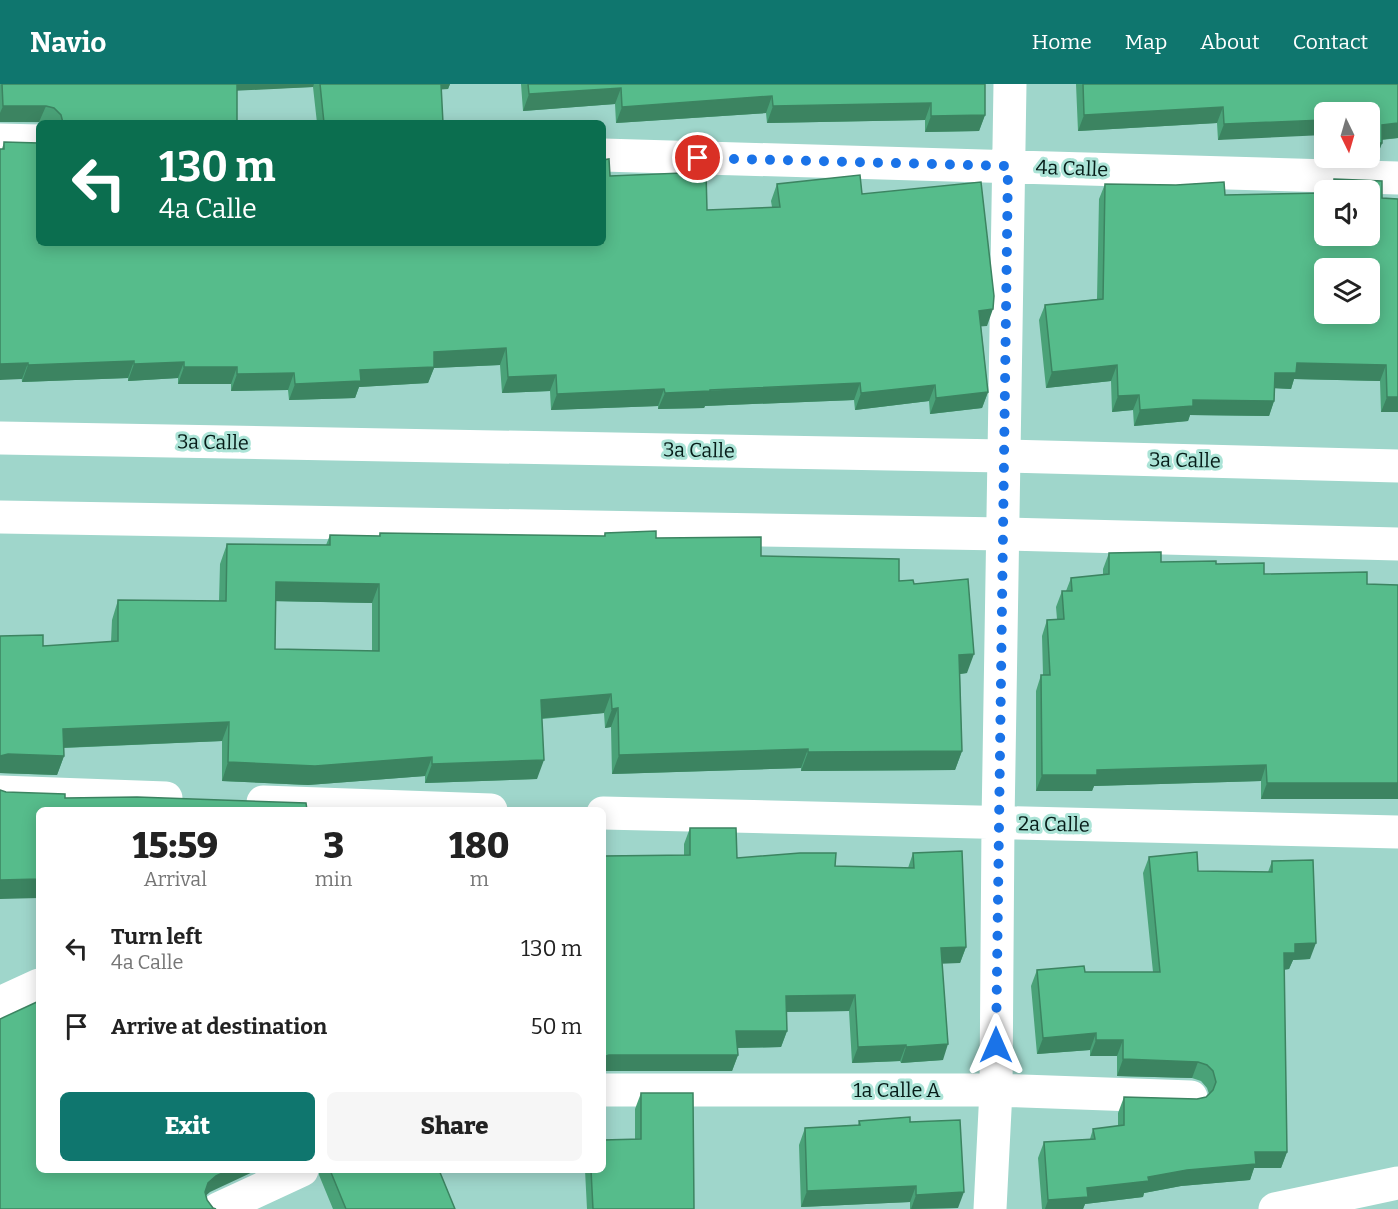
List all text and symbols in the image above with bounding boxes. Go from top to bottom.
text: Navio [30,26,106,59]
text: Home [1032,29,1092,55]
text: Map [1125,29,1167,55]
text: About [1200,29,1260,55]
text: Contact [1293,29,1368,55]
north arrow [1314,102,1380,168]
map controls [1314,102,1380,324]
pin [672,132,723,183]
icon: arrive [681,141,714,174]
text: 130 m [159,142,276,192]
icon: left [60,144,138,222]
street label: 4a Calle [1035,155,1109,181]
button: sound [1314,180,1380,246]
text: 4a Calle [159,193,257,225]
button: layers [1314,258,1380,324]
street label: 3a Calle [177,429,249,455]
street label: 3a Calle [663,437,735,463]
street label: 3a Calle [1149,447,1221,473]
street label: 2a Calle [1018,811,1090,837]
text: 15:59 [133,824,218,868]
text: 3 [323,824,344,868]
text: 180 [449,824,509,868]
text: Arrival [144,867,207,891]
text: min [315,867,352,891]
text: m [470,867,489,891]
text: Turn left [111,923,203,950]
icon: left [60,932,93,965]
text: 130 m [521,935,582,962]
text: 4a Calle [111,950,184,974]
icon: arrive [60,1010,93,1043]
text: Arrive at destination [111,1013,327,1040]
text: 50 m [531,1013,582,1040]
position arrow [964,1013,1028,1077]
street label: 1a Calle A [853,1078,941,1102]
button: Exit [60,1092,315,1161]
button: Share [327,1092,582,1161]

